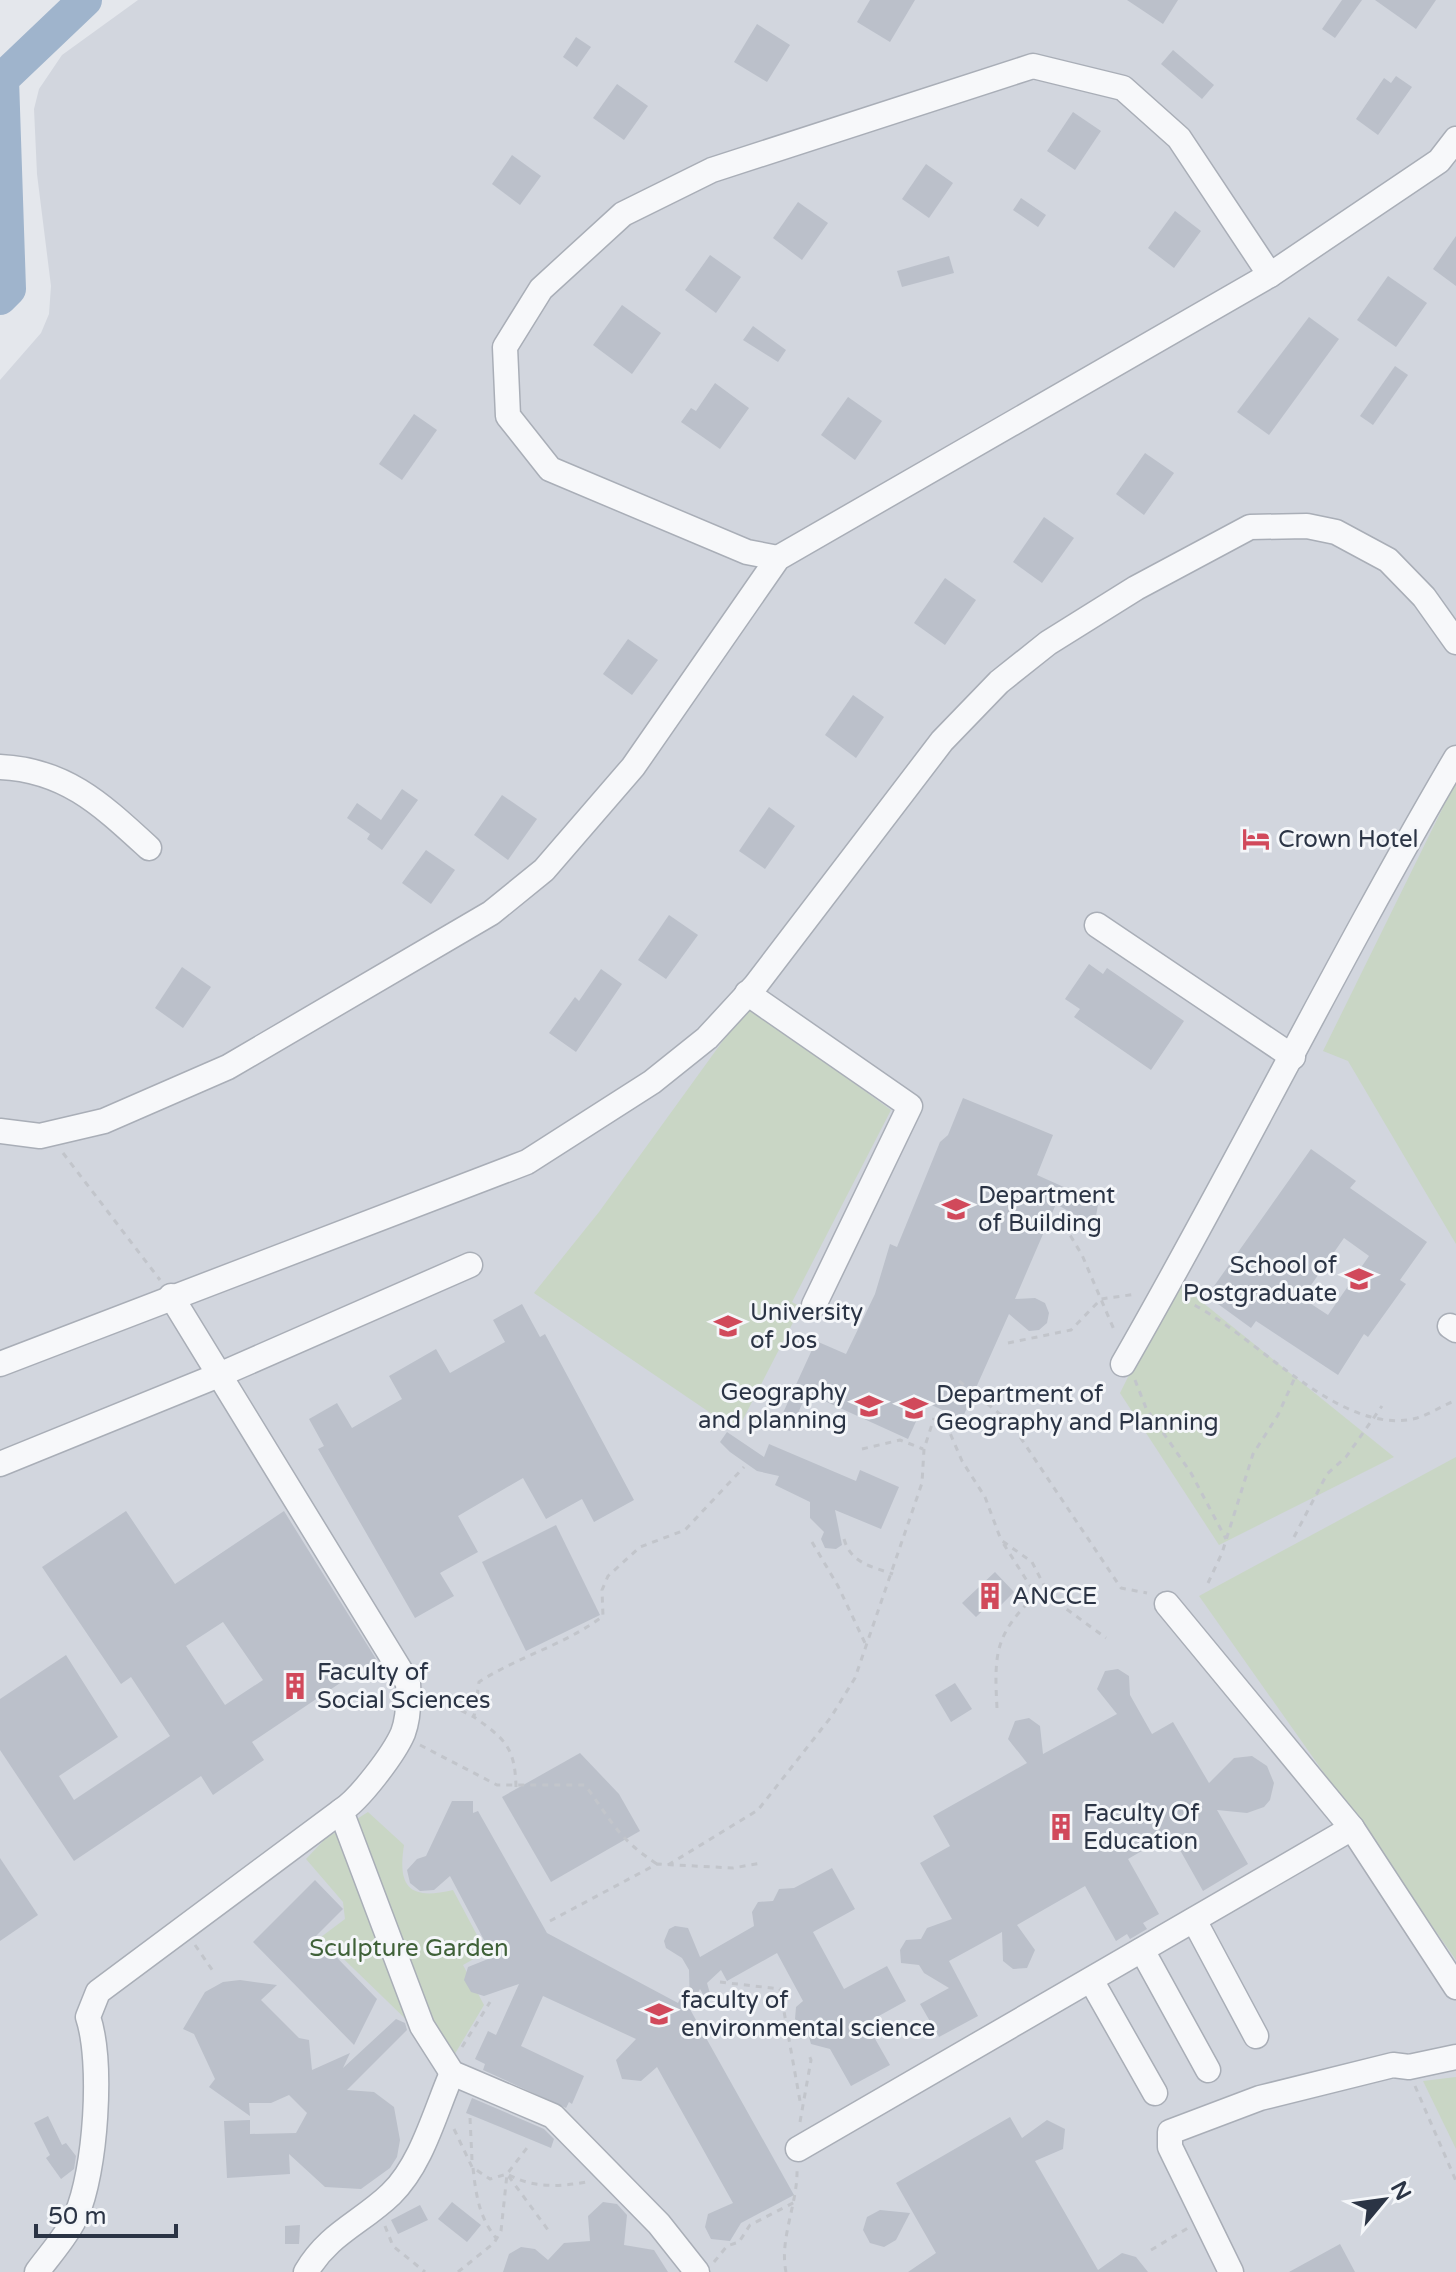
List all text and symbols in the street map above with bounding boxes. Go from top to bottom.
hotel icon: Crown Hotel [1241,824,1271,854]
place label: Crown Hotel [1278,825,1418,854]
place label: Department of Building [978,1181,1115,1238]
school or university icon: Department of Building [941,1194,971,1224]
place label: School of Postgraduate [1183,1251,1338,1308]
school or university icon: School of Postgraduate [1344,1264,1374,1294]
place label: University of Jos [750,1298,863,1355]
school or university icon: University of Jos [713,1311,743,1341]
place label: Geography and planning [698,1378,847,1435]
place label: Department of Geography and Planning [936,1380,1219,1437]
school or university icon: Geography and planning [854,1391,884,1421]
school or university icon: Department of Geography and Planning [899,1393,929,1423]
building icon: ANCCE [975,1581,1005,1611]
place label: ANCCE [1012,1582,1097,1611]
place label: Faculty of Social Sciences [317,1658,490,1715]
building icon: Faculty of Social Sciences [280,1671,310,1701]
place label: Faculty Of Education [1083,1799,1200,1856]
building icon: Faculty Of Education [1046,1812,1076,1842]
park label: Sculpture Garden [309,1934,509,1963]
place label: faculty of environmental science [681,1986,935,2043]
school or university icon: faculty of environmental science [644,1999,674,2029]
north arrow [1344,2160,1424,2240]
text: N [1385,2177,1416,2205]
scale bar [36,2188,176,2238]
text: 50 m [48,2202,106,2231]

